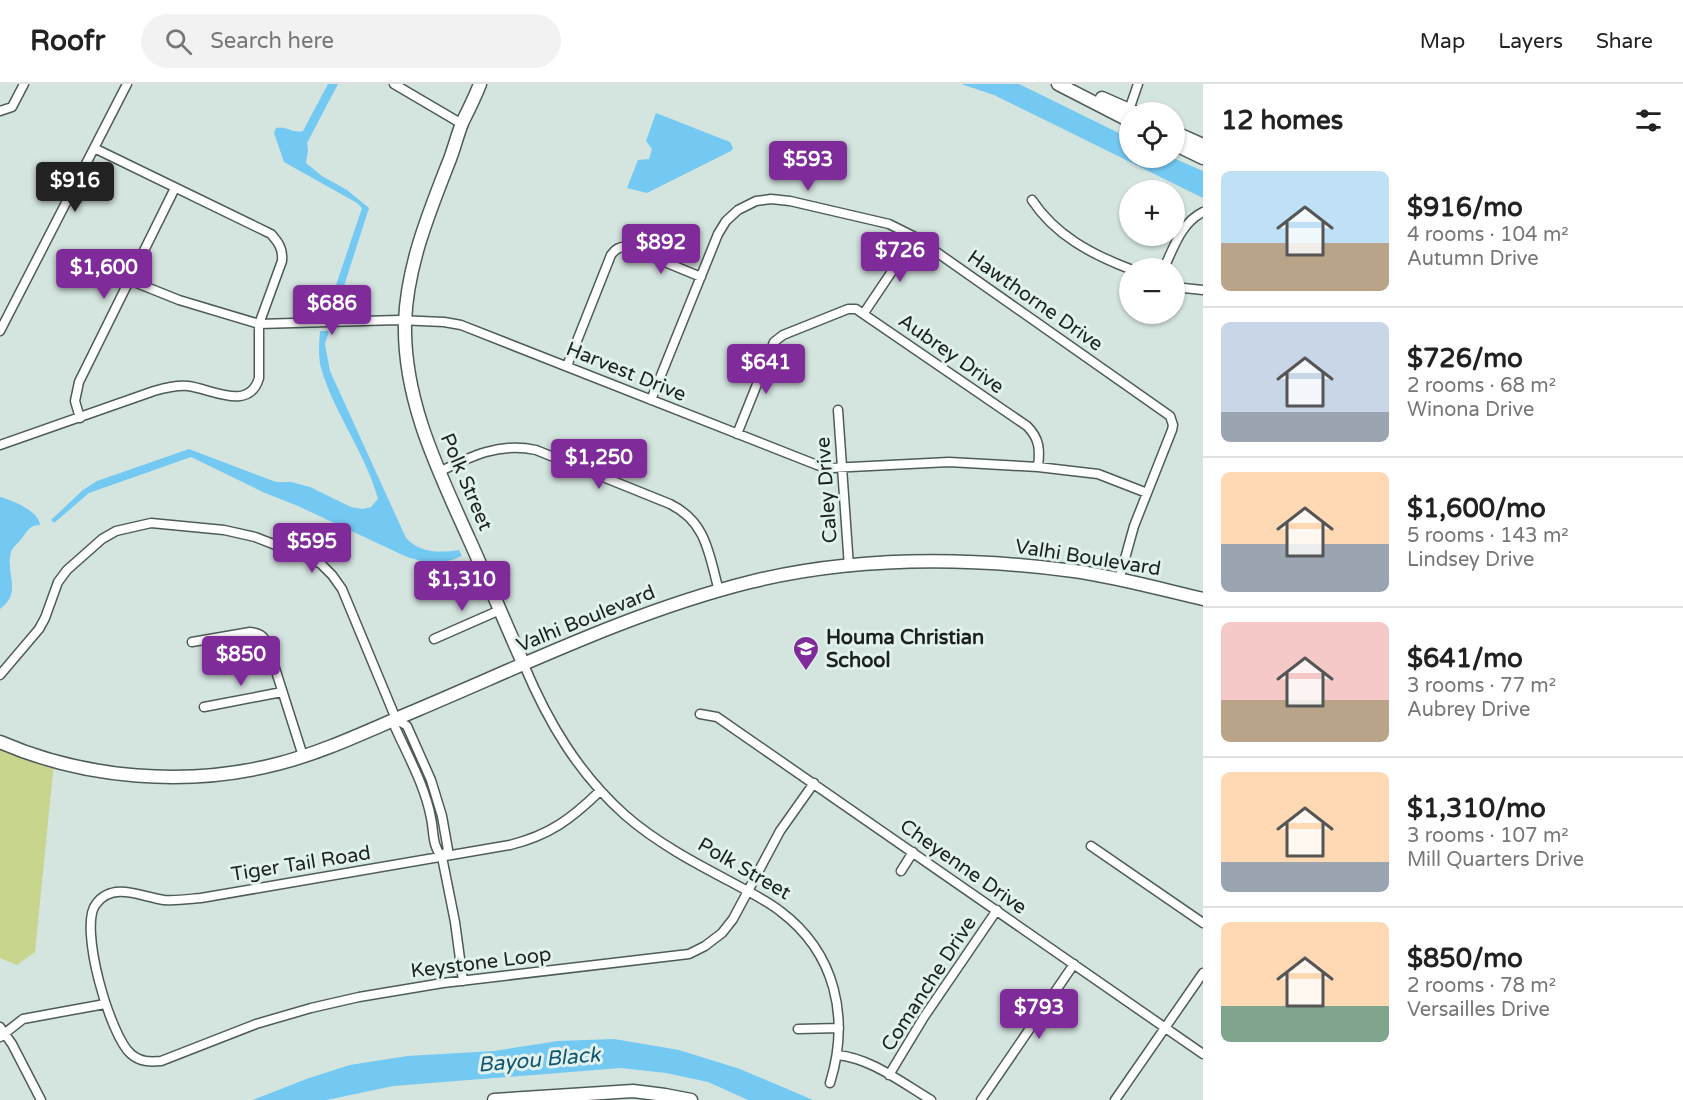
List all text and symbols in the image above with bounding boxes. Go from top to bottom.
search box [141,14,561,68]
text: Roofr [30,24,105,58]
icon: search [162,25,195,58]
text: Search here [210,28,334,54]
text: Map [1420,29,1465,54]
text: Layers [1498,29,1563,54]
text: Share [1596,29,1653,54]
map controls [1119,102,1185,324]
button: locate [1119,102,1185,168]
icon: filters [1632,104,1665,137]
text: 12 homes [1221,105,1343,136]
pin: $593 [772,141,844,192]
text: $593 [783,148,833,172]
pin: $916 [39,162,111,213]
text: $916 [50,169,100,193]
button: + [1119,180,1185,246]
text: $916/mo [1407,192,1523,223]
icon: home [1269,195,1341,267]
text: 4 rooms · 104 m² [1407,223,1569,247]
pin: $892 [625,224,697,275]
text: $892 [636,231,686,255]
pin: $726 [864,232,936,283]
text: $726 [875,239,925,263]
street label: Hawthorne Drive [963,245,1107,357]
text: Autumn Drive [1407,247,1539,271]
pin: $1,600 [55,249,153,300]
text: $1,600 [70,256,138,280]
button: − [1119,258,1185,324]
pin: $686 [296,285,368,336]
text: $686 [307,292,357,316]
street label: Aubrey Drive [894,309,1008,399]
street label: Harvest Drive [562,337,690,407]
text: $726/mo [1407,343,1523,374]
pin: $641 [730,344,802,395]
icon: home [1269,346,1341,418]
text: $641 [741,351,791,375]
text: 2 rooms · 68 m² [1407,374,1556,398]
text: Winona Drive [1407,398,1534,422]
street label: Polk Street [435,430,497,535]
street label: Caley Drive [811,436,843,544]
pin: $1,250 [550,439,648,490]
text: $1,250 [565,446,633,470]
text: $1,600/mo [1407,493,1546,524]
icon: home [1269,496,1341,568]
pin: $595 [276,523,348,574]
text: 5 rooms · 143 m² [1407,524,1569,548]
text: $595 [287,530,337,554]
street label: Valhi Boulevard [1013,535,1163,581]
text: Lindsey Drive [1407,548,1534,572]
pin: $1,310 [413,561,511,612]
text: $1,310 [428,568,496,592]
street label: Valhi Boulevard [513,580,659,658]
place label: Houma Christian School [826,626,984,673]
school or university icon: Houma Christian School [791,634,821,672]
pin: $850 [205,636,277,687]
text: $850 [216,643,266,667]
text: $641/mo [1407,643,1523,674]
icon: home [1269,646,1341,718]
text: 3 rooms · 77 m² [1407,674,1556,698]
text: Aubrey Drive [1407,698,1530,722]
text: $1,310/mo [1407,793,1546,824]
icon: home [1269,796,1341,868]
street label: Cheyenne Drive [895,814,1031,920]
text: 3 rooms · 107 m² [1407,824,1569,848]
street label: Polk Street [693,833,795,905]
street label: Tiger Tail Road [229,841,373,887]
text: Mill Quarters Drive [1407,848,1584,872]
street label: Comanche Drive [876,912,982,1056]
street label: Keystone Loop [409,942,553,984]
text: $850/mo [1407,943,1523,974]
icon: home [1269,946,1341,1018]
text: 2 rooms · 78 m² [1407,974,1556,998]
pin: $793 [1003,989,1075,1040]
text: $793 [1014,996,1064,1020]
text: Versailles Drive [1407,998,1550,1022]
water label: Bayou Black [477,1042,603,1078]

